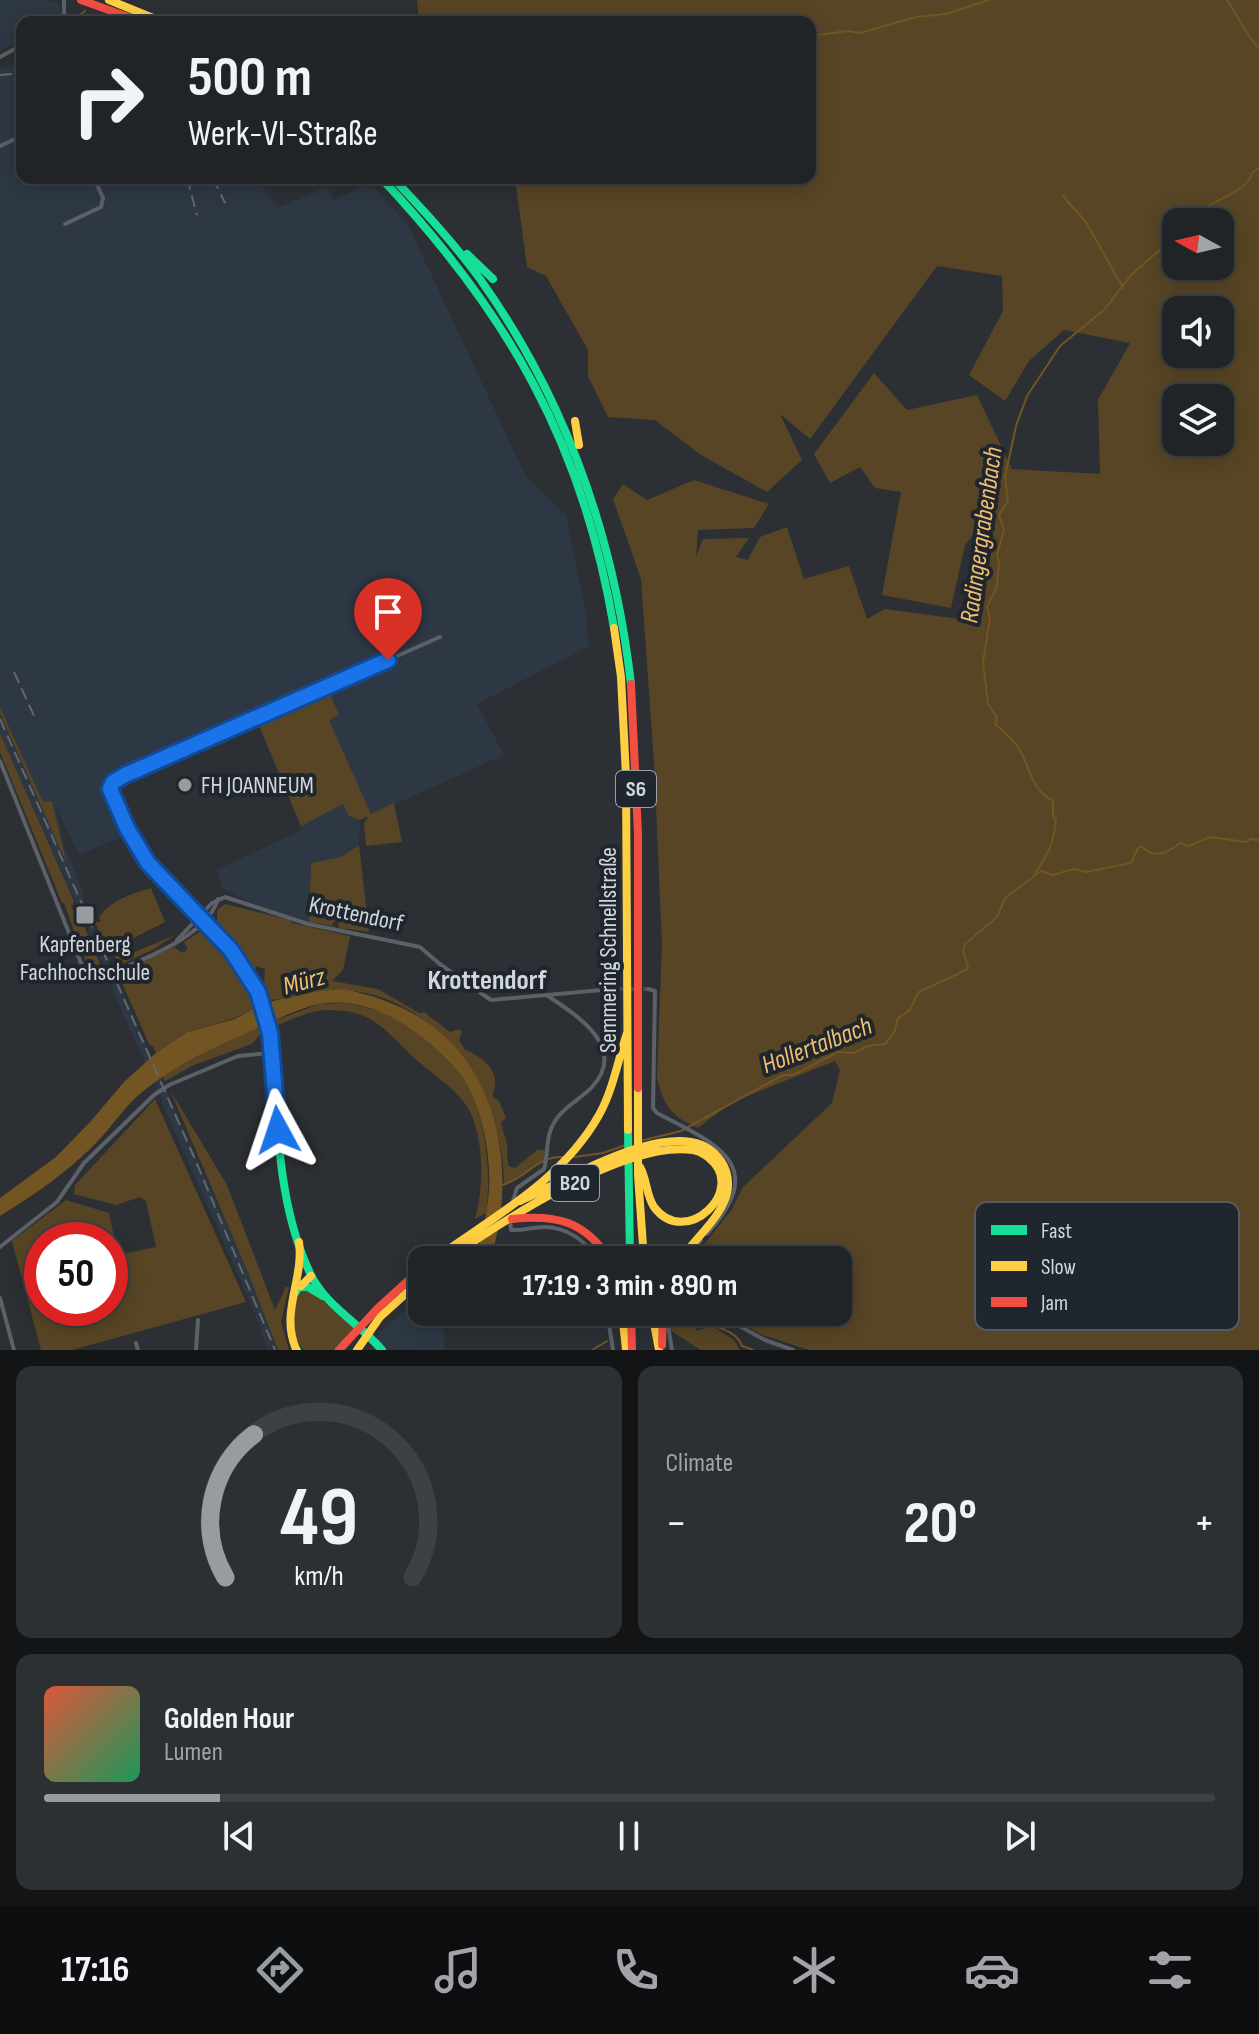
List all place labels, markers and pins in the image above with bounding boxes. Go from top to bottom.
pin [354,578,422,660]
place label: FH JOANNEUM [201,771,314,800]
marker: FH JOANNEUM [176,776,194,794]
marker: Kapfenberg Fachhochschule [74,904,96,926]
place label: Kapfenberg Fachhochschule [20,930,150,987]

